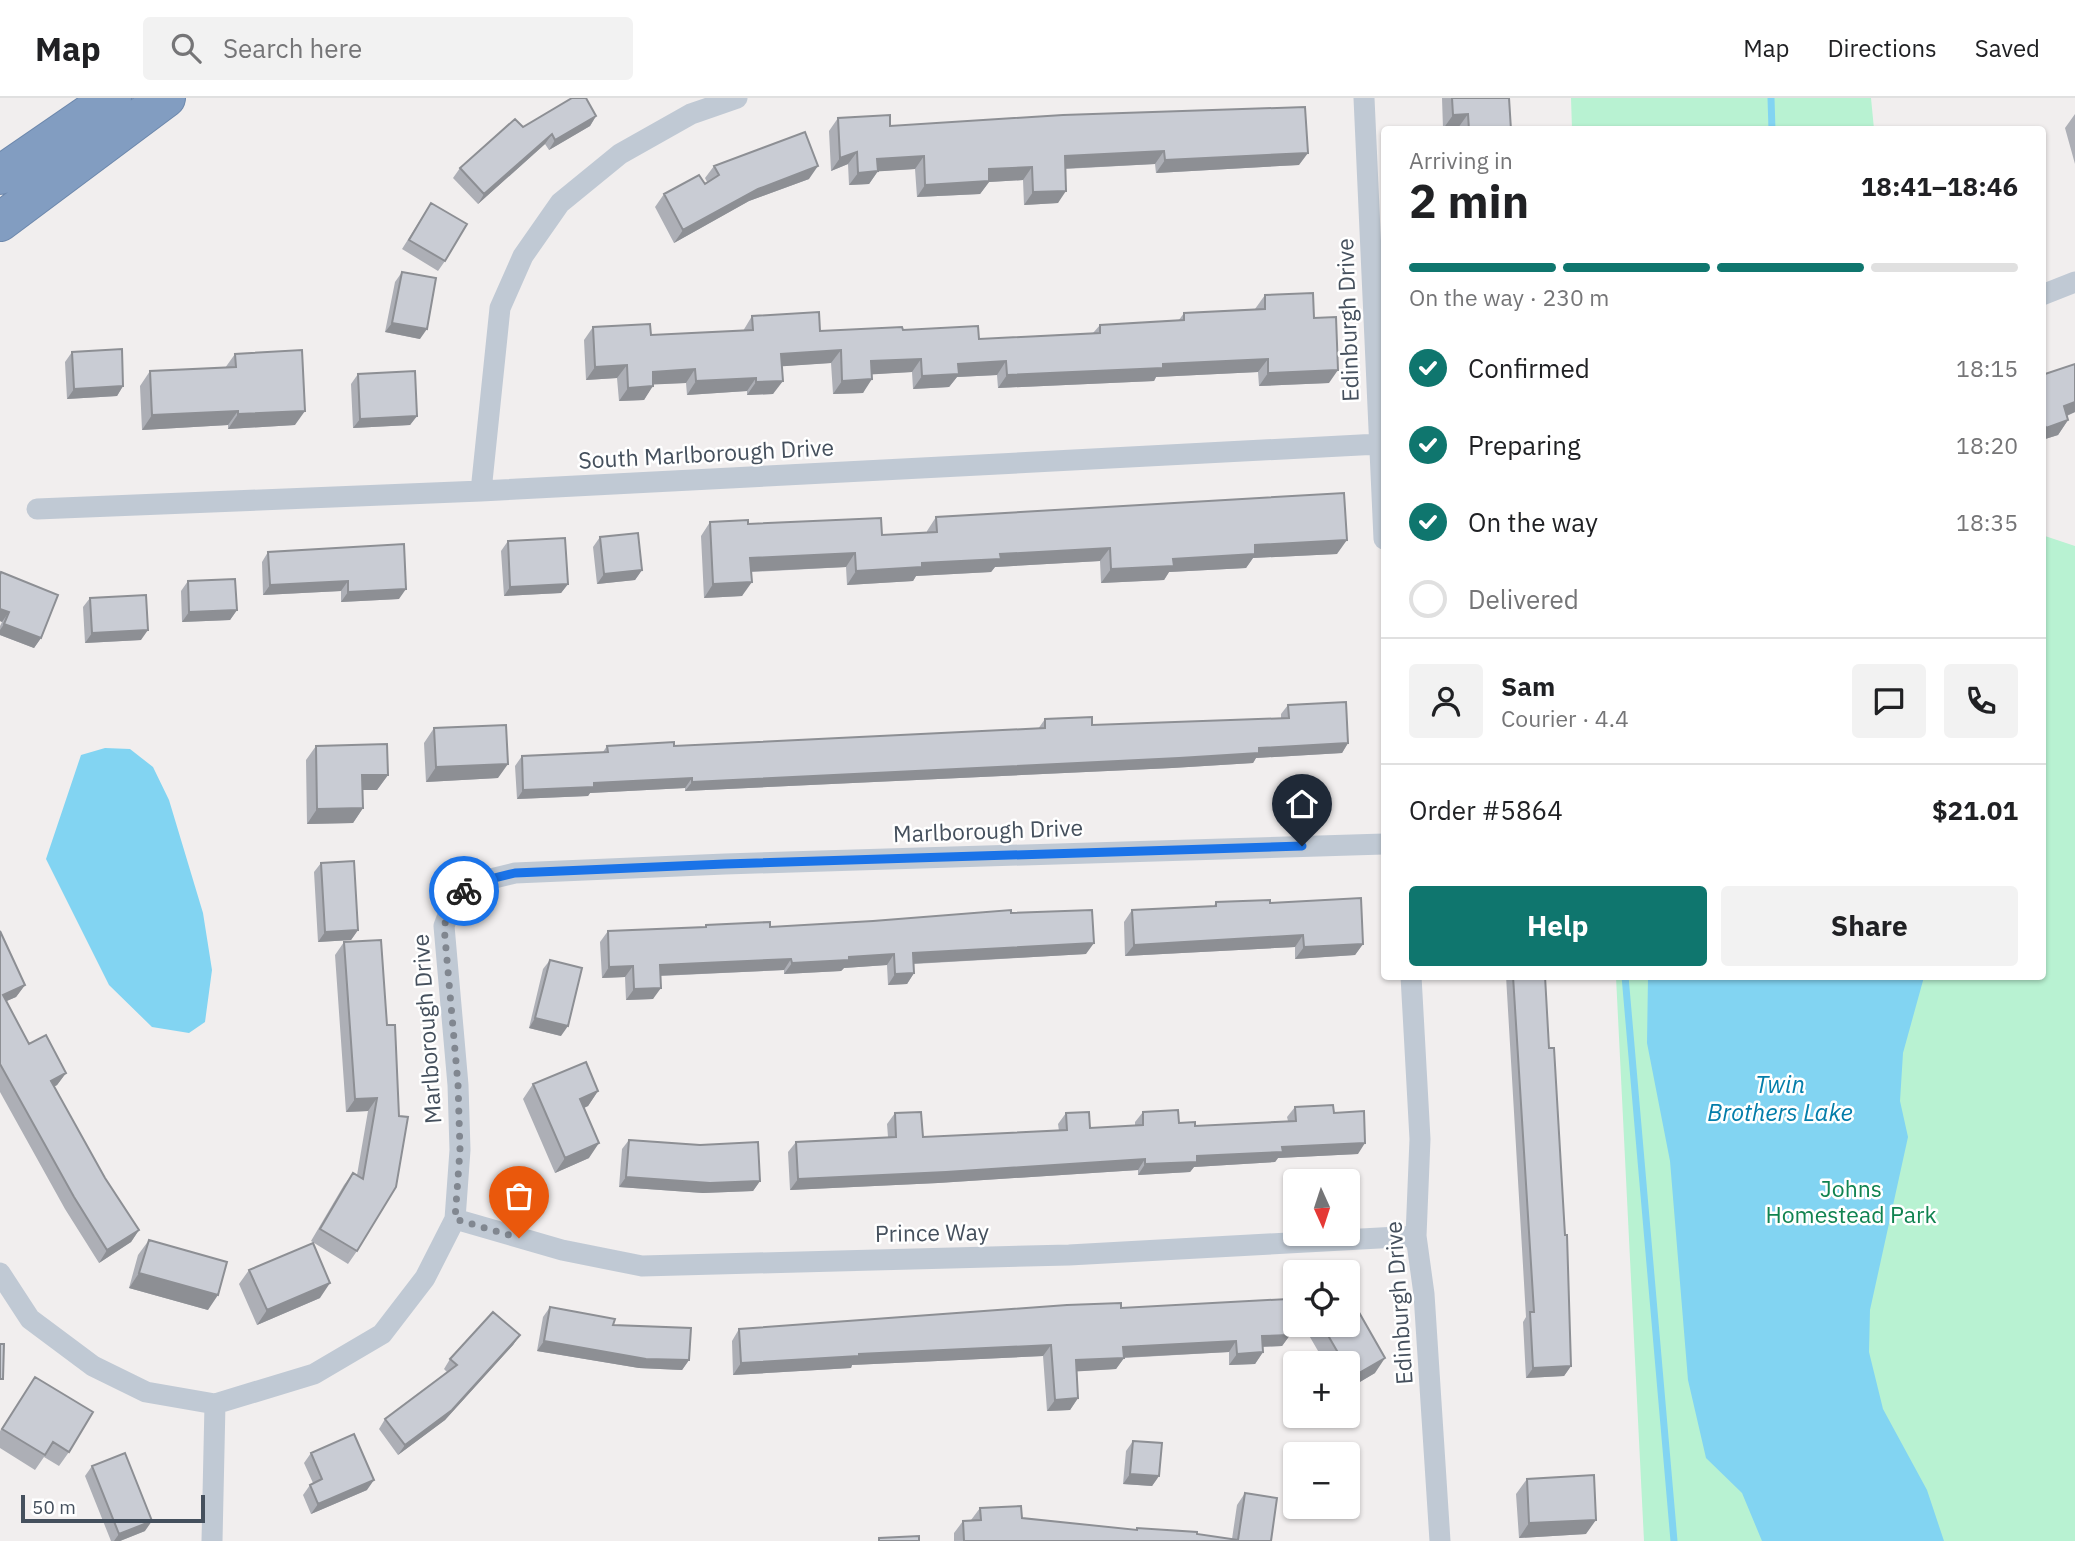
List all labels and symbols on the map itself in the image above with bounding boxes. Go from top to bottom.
street label: Edinburgh Drive [1329,238,1365,402]
street label: South Marlborough Drive [577,431,835,475]
pin [1272,774,1332,846]
street label: Marlborough Drive [892,812,1084,848]
courier [429,856,499,926]
street label: Marlborough Drive [404,933,448,1125]
water label: Twin Brothers Lake [1707,1068,1853,1128]
pin [489,1166,549,1238]
north arrow [1283,1169,1360,1246]
park label: Johns Homestead Park [1765,1173,1937,1229]
street label: Prince Way [875,1216,990,1248]
street label: Edinburgh Drive [1377,1220,1419,1386]
scale bar [21,1492,205,1524]

